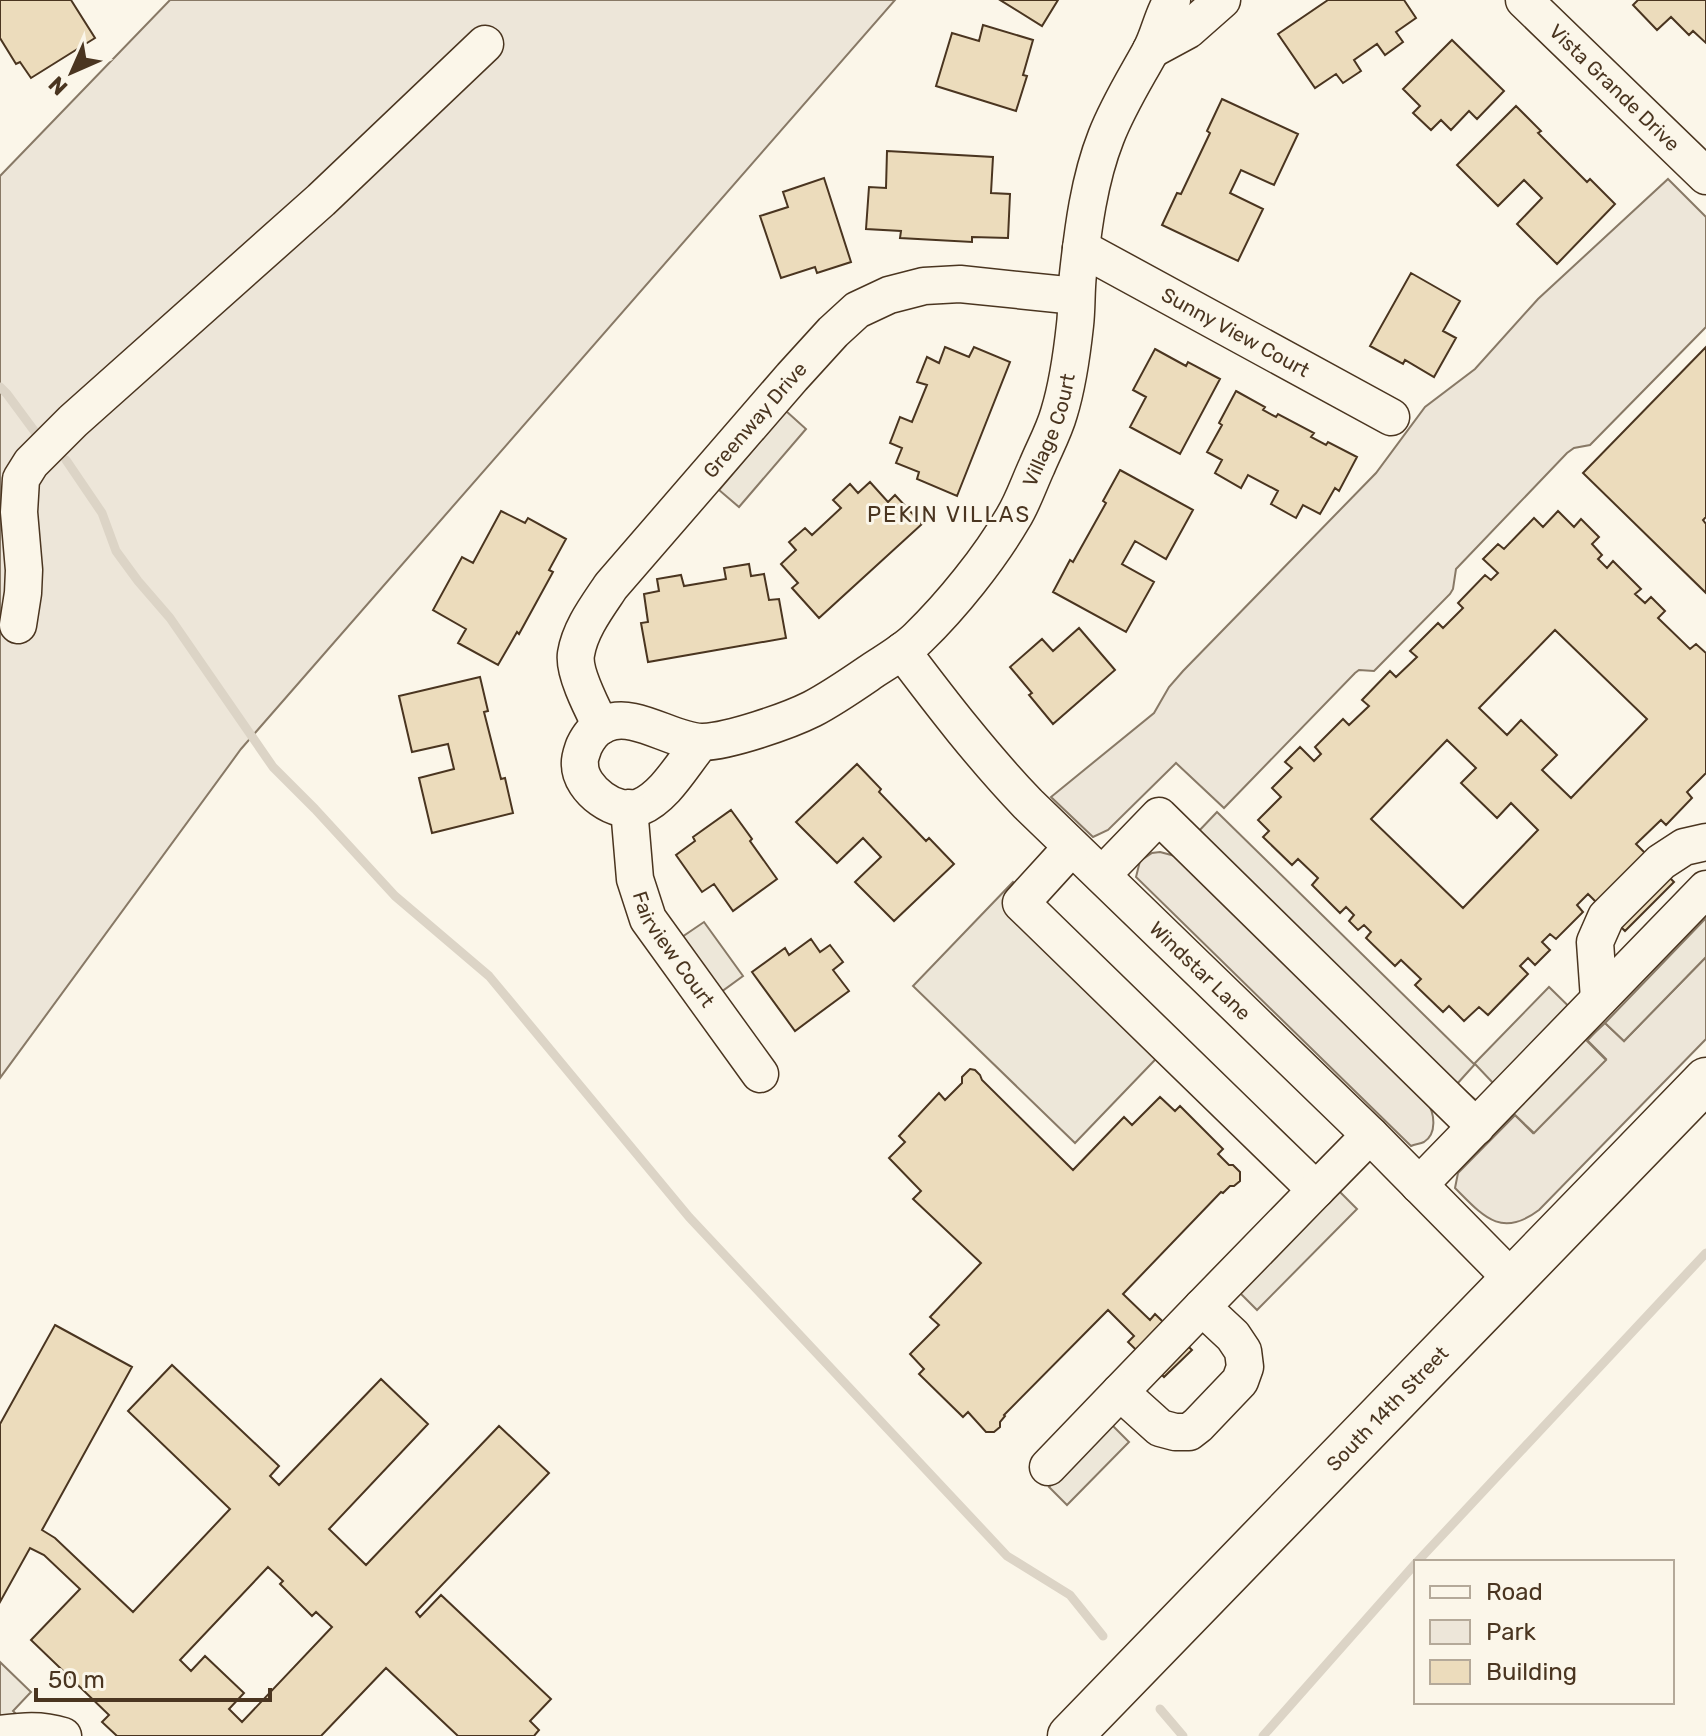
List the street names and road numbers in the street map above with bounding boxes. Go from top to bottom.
street label: Vista Grande Drive [1544,19,1685,156]
street label: Sunny View Court [1157,282,1314,382]
street label: Greenway Drive [698,357,812,483]
street label: Village Court [1018,371,1080,490]
street label: Fairview Court [628,888,720,1012]
street label: Windstar Lane [1145,916,1256,1025]
street label: South 14th Street [1321,1341,1453,1476]

